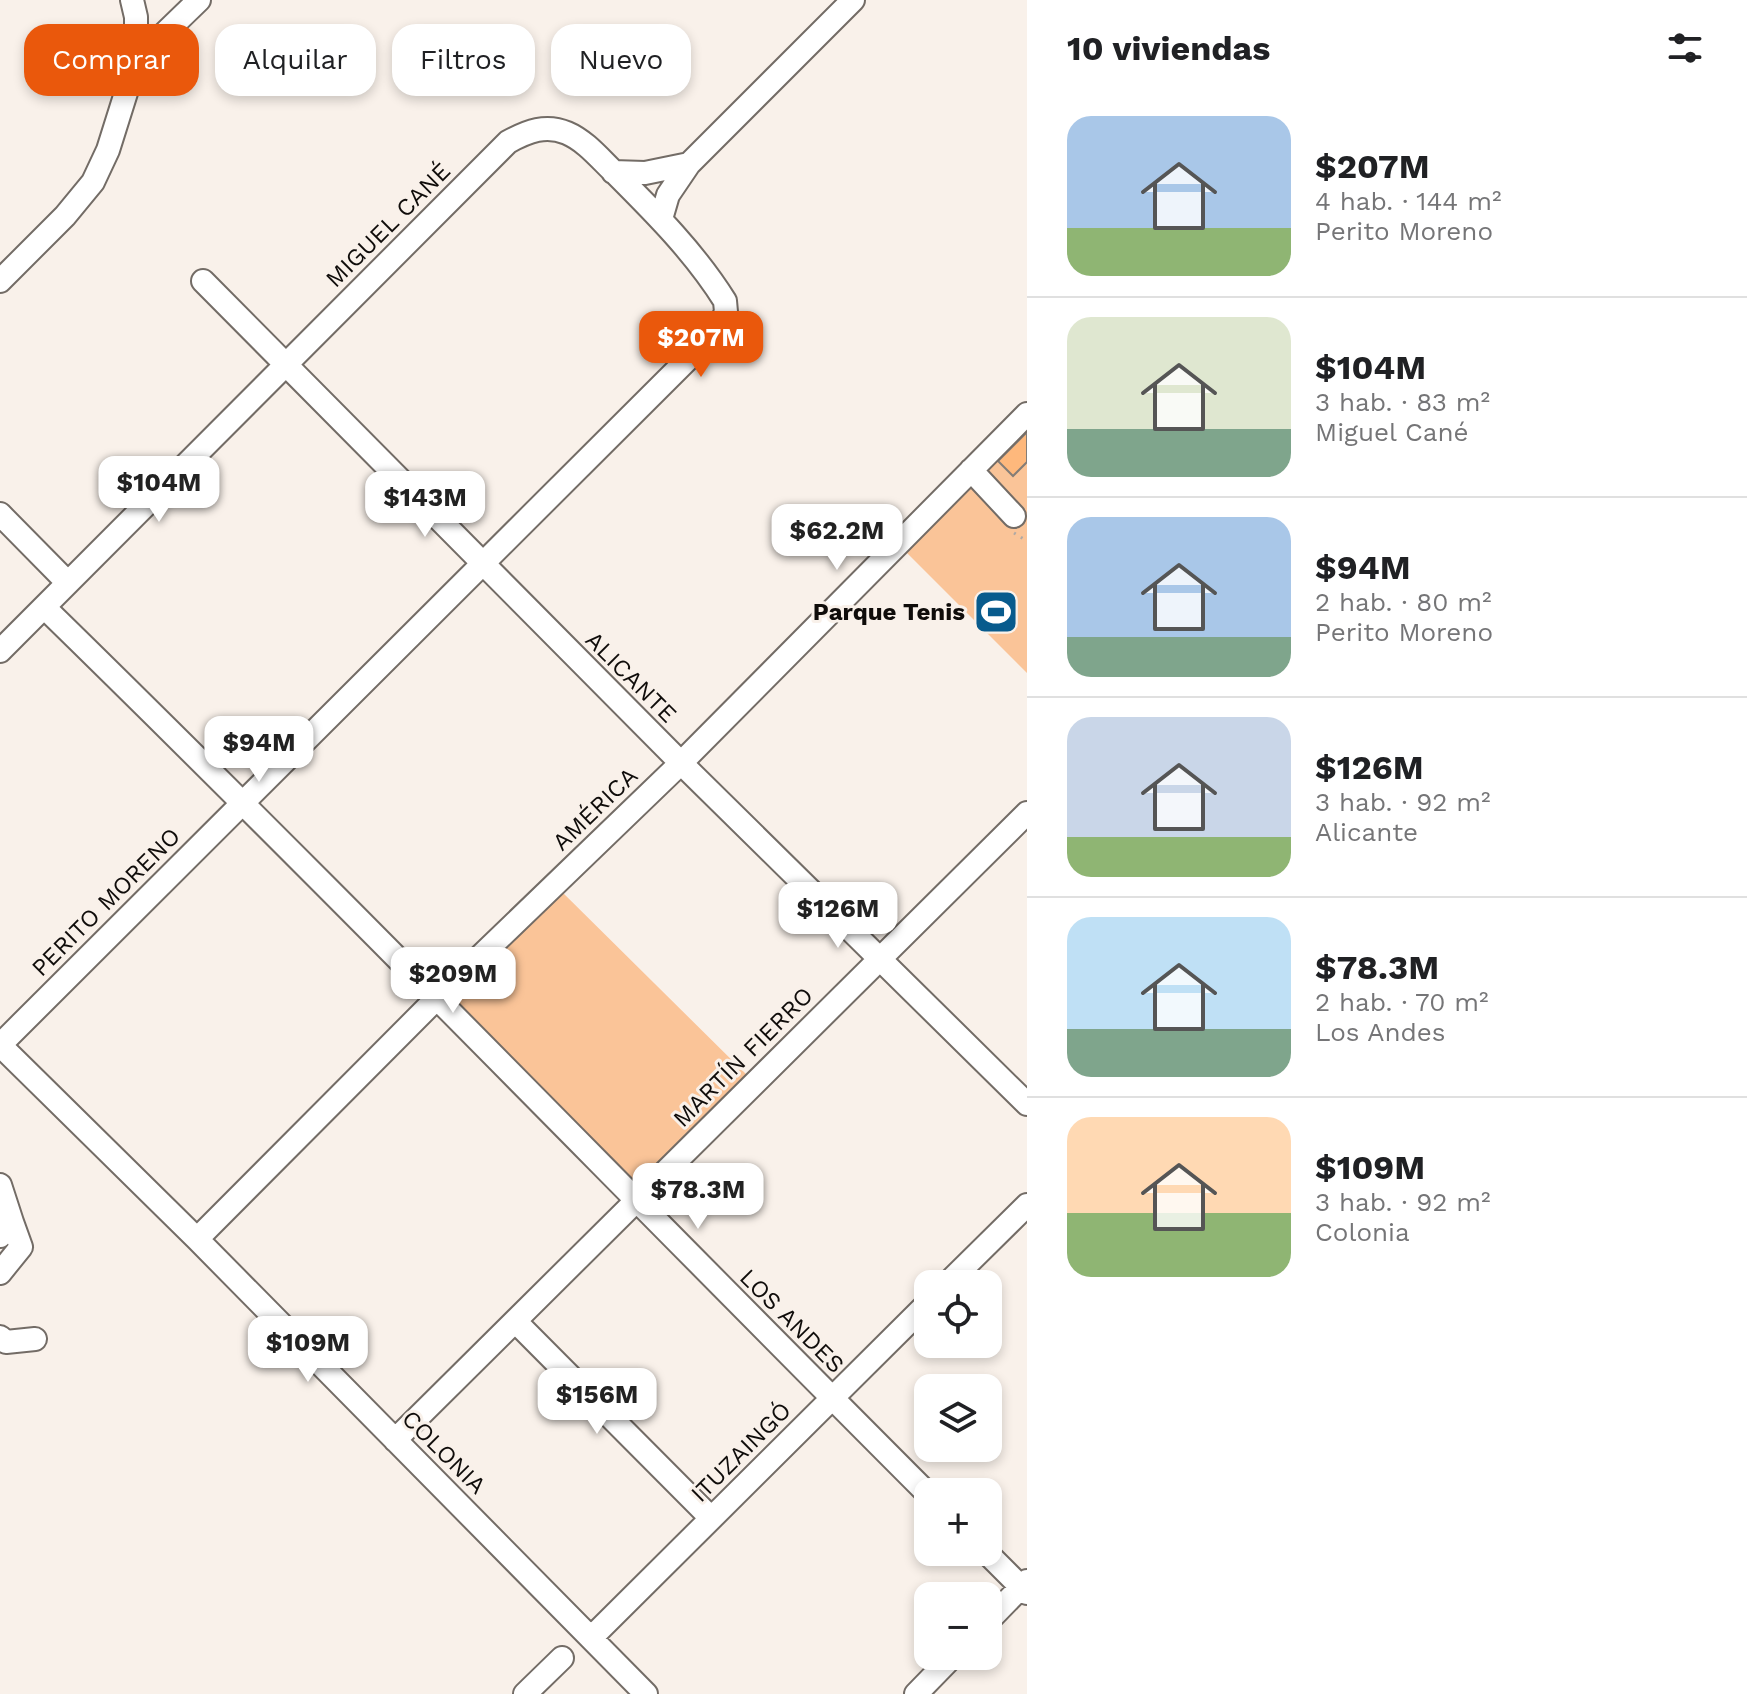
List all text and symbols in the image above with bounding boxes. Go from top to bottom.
chip: Comprar [24,24,199,96]
chip: Alquilar [215,24,376,96]
chip: Filtros [392,24,535,96]
chip: Nuevo [551,24,691,96]
icon: filters [1663,26,1707,70]
text: 10 viviendas [1067,28,1270,68]
text: $207M [1315,146,1430,186]
icon: home [1131,148,1227,244]
street label: MIGUEL CANÉ [320,157,456,293]
text: 4 hab. · 144 m² [1315,186,1501,216]
text: Perito Moreno [1315,216,1493,246]
pin: $207M [645,311,757,379]
text: $207M [657,322,745,352]
text: $104M [1315,347,1426,387]
icon: home [1131,349,1227,445]
text: 3 hab. · 83 m² [1315,387,1490,417]
text: Miguel Cané [1315,417,1469,447]
pin: $104M [103,456,215,524]
text: $104M [116,467,202,497]
pin: $143M [369,471,481,539]
text: $143M [383,482,467,512]
pin: $62.2M [772,504,902,572]
text: $62.2M [790,515,884,545]
text: $94M [1315,547,1411,587]
icon: home [1131,549,1227,645]
text: 2 hab. · 80 m² [1315,587,1491,617]
sports icon: Parque Tenis [972,588,1020,636]
place label: Parque Tenis [813,598,965,626]
text: Perito Moreno [1315,617,1493,647]
street label: ALICANTE [580,626,682,728]
pin: $94M [212,716,306,784]
text: $94M [222,727,296,757]
text: $126M [1315,747,1424,787]
icon: home [1131,749,1227,845]
street label: AMÉRICA [547,762,643,856]
text: 3 hab. · 92 m² [1315,787,1490,817]
text: Alicante [1315,817,1418,847]
street label: PERITO MORENO [26,822,186,982]
pin: $126M [782,882,894,950]
text: $126M [796,893,880,923]
pin: $209M [397,947,509,1015]
text: $78.3M [1315,947,1439,987]
icon: home [1131,949,1227,1045]
text: $209M [409,958,497,988]
street label: MARTÍN FIERRO [667,981,819,1133]
text: 2 hab. · 70 m² [1315,987,1488,1017]
text: Los Andes [1315,1017,1446,1047]
text: $109M [1315,1147,1425,1187]
icon: home [1131,1149,1227,1245]
pin: $78.3M [633,1163,763,1231]
text: $78.3M [651,1174,745,1204]
text: 3 hab. · 92 m² [1315,1187,1490,1217]
text: Colonia [1315,1217,1410,1247]
street label: LOS ANDES [734,1263,850,1379]
map controls [914,1270,1002,1670]
button: locate [914,1270,1002,1358]
pin: $109M [252,1316,364,1384]
text: $109M [266,1327,350,1357]
pin: $156M [541,1368,653,1436]
button: layers [914,1374,1002,1462]
text: $156M [556,1379,638,1409]
street label: ITUZAINGÓ [685,1396,797,1508]
street label: COLONIA [396,1404,492,1500]
button: + [914,1478,1002,1566]
button: − [914,1582,1002,1670]

